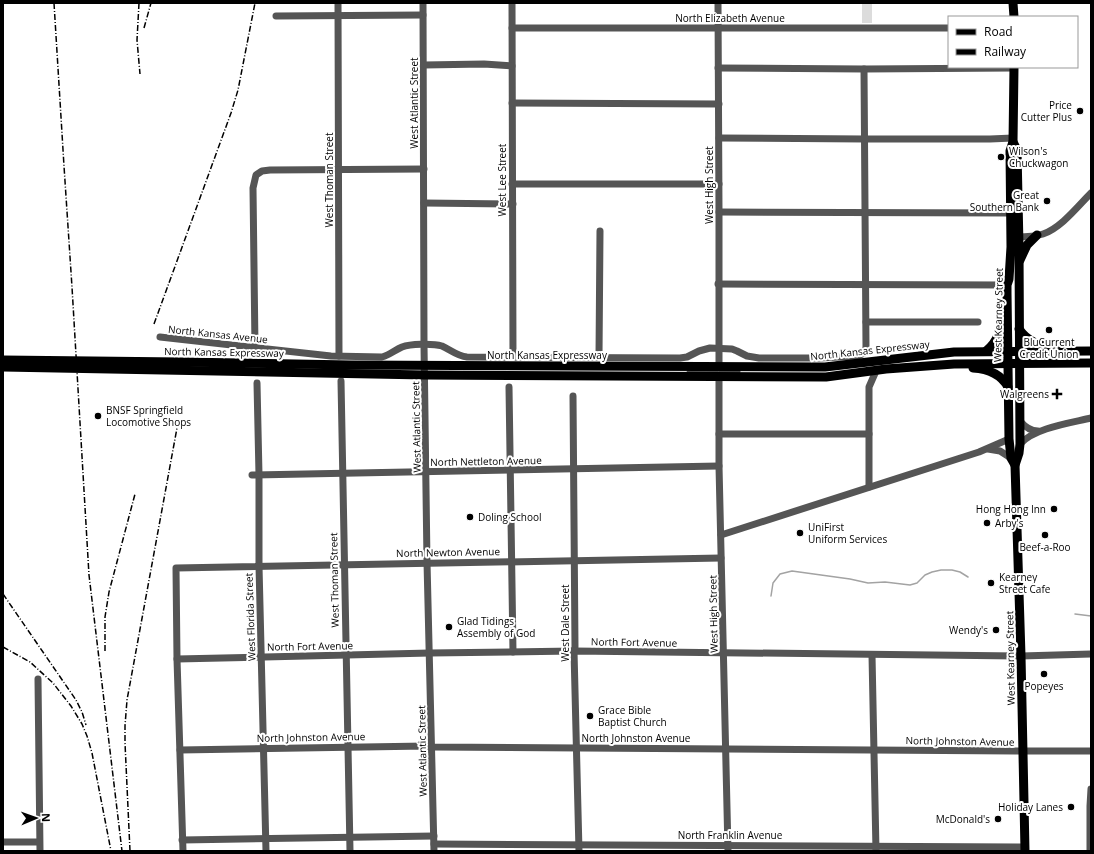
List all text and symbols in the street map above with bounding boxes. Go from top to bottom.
street label: North Elizabeth Avenue [675,11,785,25]
legend [948,16,1078,68]
text: Road [984,23,1013,40]
text: Railway [984,43,1027,60]
street label: West Atlantic Street [407,57,421,149]
place label: Price Cutter Plus [1021,98,1072,124]
marker: Price Cutter Plus [1075,106,1085,116]
street label: West Thoman Street [322,132,336,227]
street label: West Lee Street [495,143,509,216]
place label: Wilson's Chuckwagon [1009,144,1069,170]
street label: West High Street [702,146,716,224]
marker: Wilson's Chuckwagon [996,152,1006,162]
place label: Great Southern Bank [970,188,1040,214]
marker: Great Southern Bank [1042,196,1052,206]
street label: West Kearney Street [990,267,1006,362]
street label: North Kansas Avenue [167,322,269,346]
marker: BluCurrent Credit Union [1044,325,1054,335]
place label: BluCurrent Credit Union [1020,335,1078,361]
street label: North Kansas Expressway [810,337,931,363]
street label: North Kansas Expressway [164,344,285,360]
street label: North Kansas Expressway [487,348,608,362]
street label: West Atlantic Street [408,381,424,473]
place label: Walgreens [1000,387,1049,401]
marker: Walgreens [1052,389,1062,399]
place label: BNSF Springfield Locomotive Shops [106,403,191,429]
marker: BNSF Springfield Locomotive Shops [93,411,103,421]
street label: North Nettleton Avenue [430,453,542,469]
place label: Hong Hong Inn [976,502,1046,516]
marker: Hong Hong Inn [1049,504,1059,514]
place label: Doling School [478,510,541,524]
marker: Doling School [465,512,475,522]
place label: Arby's [995,516,1024,530]
marker: Arby's [982,518,992,528]
place label: UniFirst Uniform Services [808,520,887,546]
marker: UniFirst Uniform Services [795,528,805,538]
marker: Beef-a-Roo [1040,530,1050,540]
street label: West Thoman Street [326,532,342,628]
place label: Beef-a-Roo [1019,540,1071,554]
street label: North Newton Avenue [396,544,500,560]
place label: Kearney Street Cafe [999,570,1051,596]
street label: West Florida Street [241,572,259,661]
street label: West High Street [705,575,721,653]
marker: Kearney Street Cafe [986,578,996,588]
street label: West Dale Street [558,584,572,662]
street label: West Kearney Street [1002,610,1018,705]
place label: Glad Tidings Assembly of God [457,614,535,640]
marker: Glad Tidings Assembly of God [444,622,454,632]
place label: Wendy's [949,623,988,637]
marker: Wendy's [991,625,1001,635]
street label: North Fort Avenue [591,634,678,650]
street label: North Fort Avenue [267,638,354,654]
marker: Popeyes [1039,669,1049,679]
place label: Popeyes [1024,679,1064,693]
place label: Grace Bible Baptist Church [598,703,667,729]
street label: West Atlantic Street [414,705,430,797]
marker: Grace Bible Baptist Church [585,711,595,721]
street label: North Johnston Avenue [256,729,366,745]
street label: North Johnston Avenue [582,731,691,745]
street label: North Johnston Avenue [905,733,1015,749]
north arrow [16,798,56,838]
place label: Holiday Lanes [998,800,1063,814]
marker: Holiday Lanes [1066,802,1076,812]
place label: McDonald's [936,812,990,826]
text: N [39,813,54,822]
marker: McDonald's [993,814,1003,824]
street label: North Franklin Avenue [678,828,783,842]

